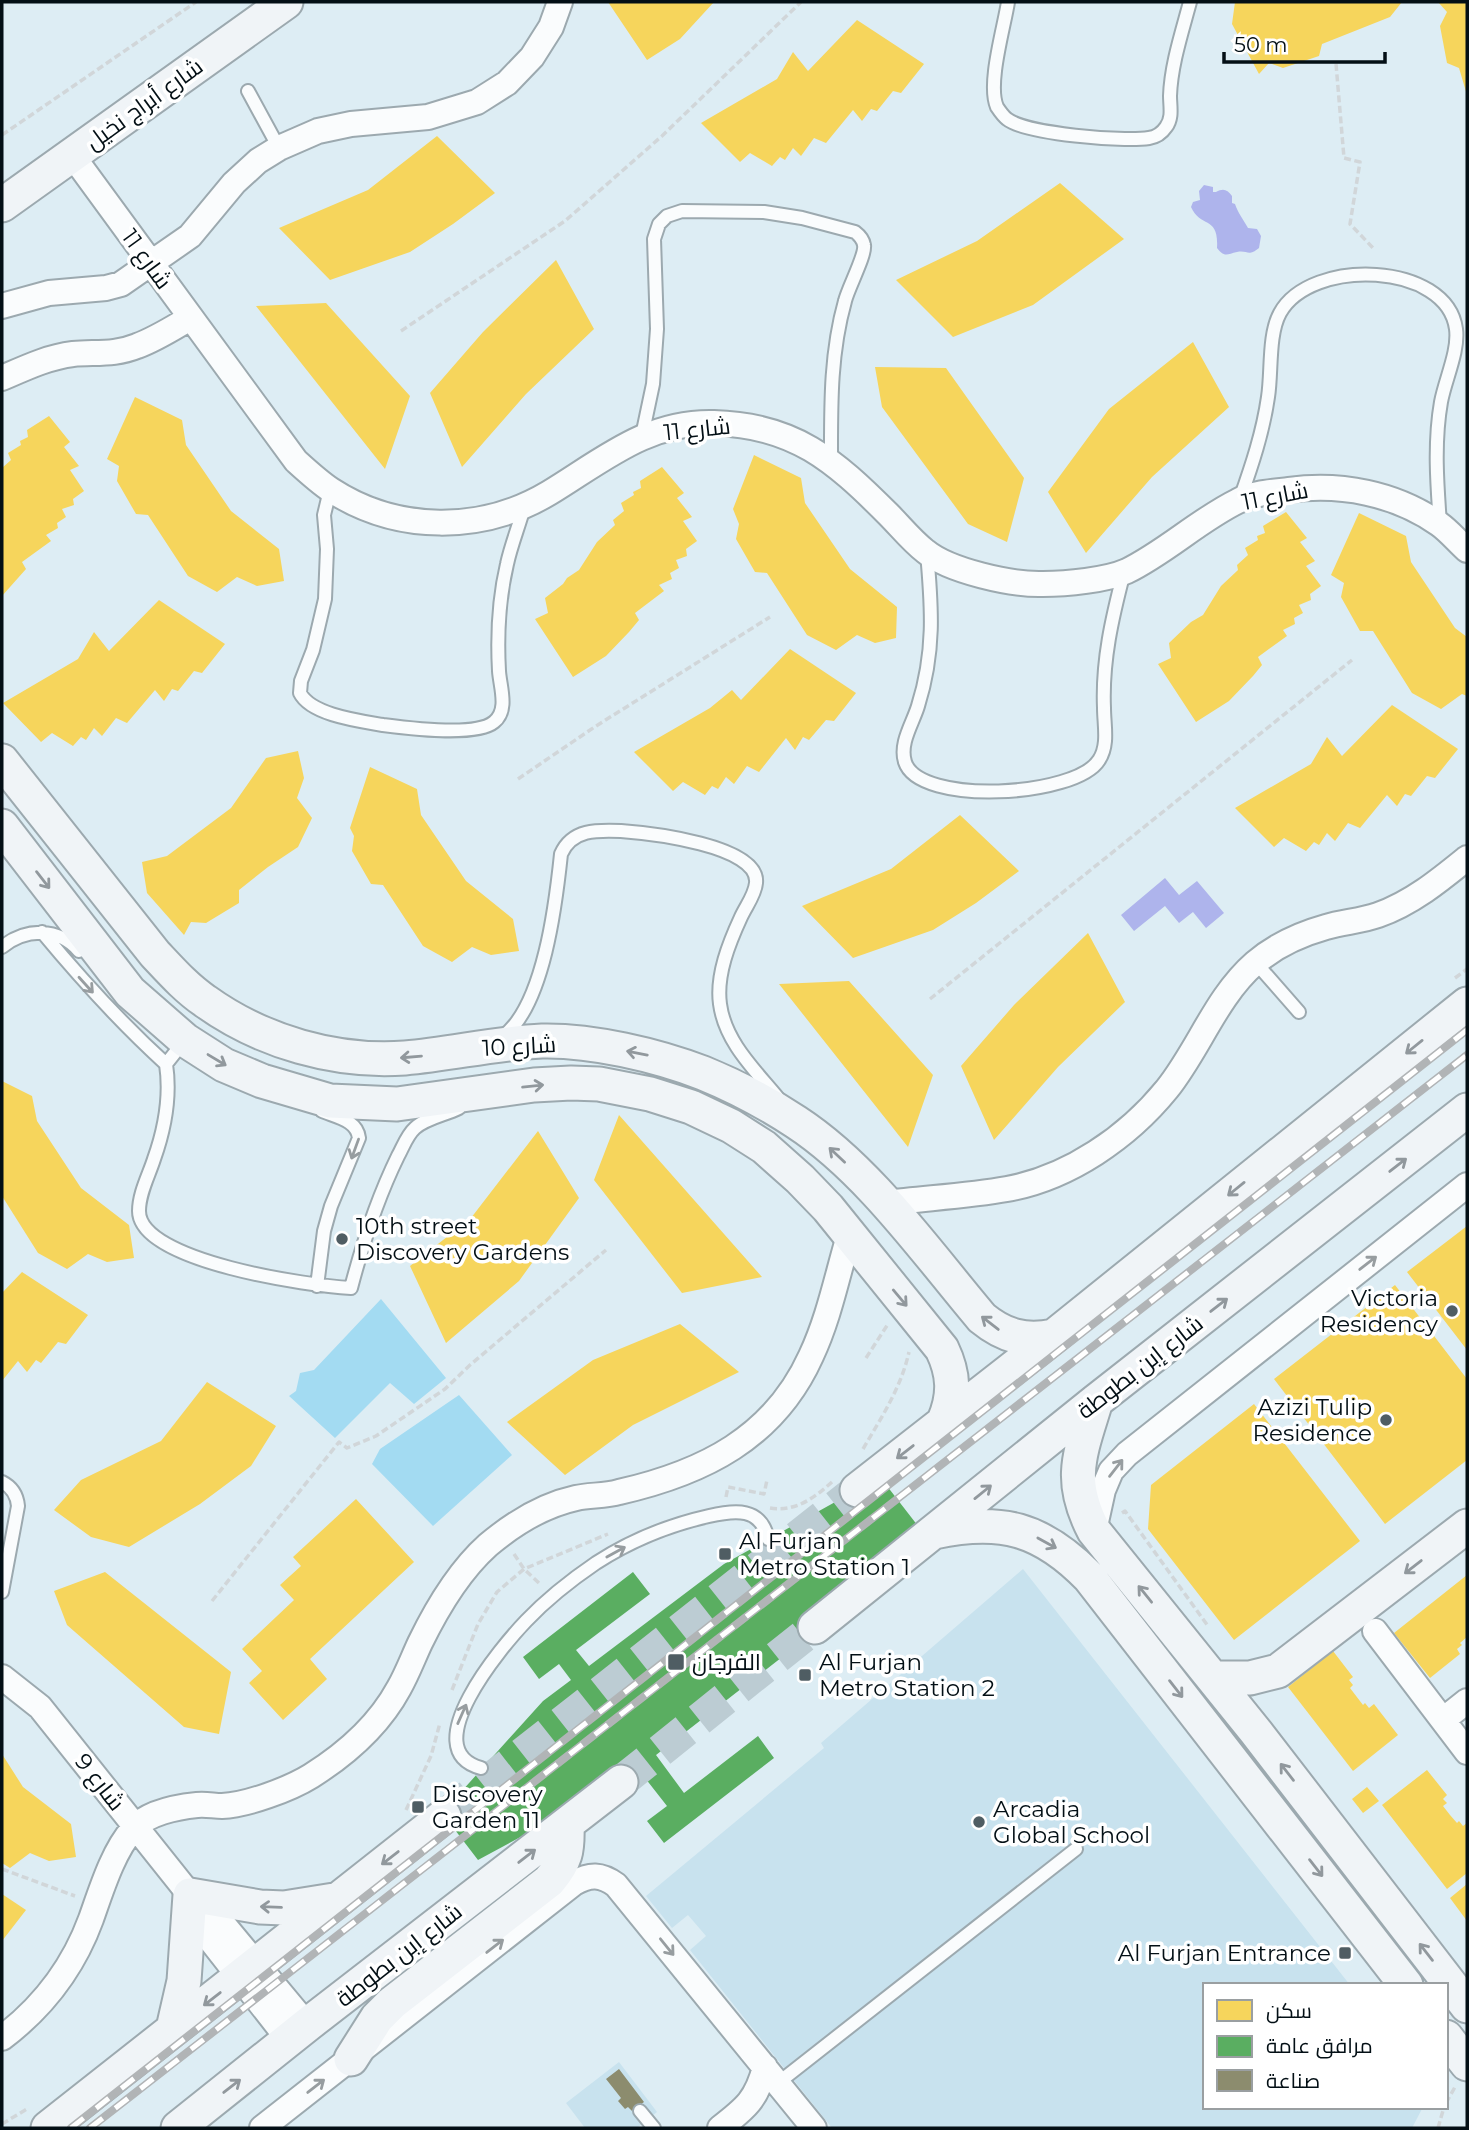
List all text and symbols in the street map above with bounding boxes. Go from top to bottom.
scale bar [1224,21,1385,65]
text: 50 m [1234,32,1288,57]
street label: شارع أبراج نخيل [79,51,209,158]
street label: شارع 11 [114,224,178,296]
street label: شارع 11 [662,412,732,448]
street label: شارع 11 [1239,476,1311,518]
one-way arrow [36,870,51,889]
one-way arrow [78,976,94,994]
street label: شارع 10 [481,1030,557,1064]
one-way arrow [1405,1039,1424,1054]
one-way arrow [626,1046,649,1060]
one-way arrow [400,1051,423,1064]
one-way arrow [206,1053,226,1067]
one-way arrow [521,1079,544,1092]
one-way arrow [348,1137,360,1159]
one-way arrow [828,1147,846,1163]
one-way arrow [1388,1157,1407,1172]
one-way arrow [1228,1182,1246,1197]
place label: 10th street Discovery Gardens [356,1212,569,1266]
marker: 10th street Discovery Gardens [334,1231,350,1247]
one-way arrow [1359,1255,1377,1271]
place label: Victoria Residency [1320,1284,1439,1338]
one-way arrow [892,1288,908,1306]
one-way arrow [1209,1298,1228,1313]
marker: Victoria Residency [1444,1303,1460,1319]
street label: شارع إبن بطوطة [1071,1309,1210,1426]
one-way arrow [981,1316,999,1331]
place label: Azizi Tulip Residence [1252,1393,1372,1447]
marker: Azizi Tulip Residence [1378,1412,1394,1428]
one-way arrow [896,1445,914,1460]
one-way arrow [1108,1459,1123,1477]
one-way arrow [974,1485,992,1500]
place label: Al Furjan Metro Station 1 [739,1527,910,1581]
one-way arrow [1037,1536,1057,1550]
one-way arrow [605,1545,626,1558]
marker: Al Furjan Metro Station 1 [717,1546,733,1562]
one-way arrow [1404,1560,1423,1575]
one-way arrow [1137,1585,1153,1603]
place label: الفرجان [692,1648,761,1676]
place label: Al Furjan Metro Station 2 [819,1648,995,1702]
marker: الفرجان [666,1652,686,1672]
marker: Al Furjan Metro Station 2 [797,1667,813,1683]
one-way arrow [1169,1679,1184,1697]
one-way arrow [457,1704,470,1726]
street label: شارع 9 [68,1748,131,1817]
one-way arrow [1279,1763,1294,1781]
place label: Discovery Garden 11 [432,1780,543,1834]
place label: Arcadia Global School [993,1795,1150,1849]
marker: Discovery Garden 11 [410,1799,426,1815]
marker: Arcadia Global School [971,1814,987,1830]
one-way arrow [517,1849,536,1864]
one-way arrow [382,1850,400,1866]
one-way arrow [1308,1859,1323,1877]
street label: شارع إبن بطوطة [330,1897,469,2014]
one-way arrow [259,1901,282,1914]
one-way arrow [485,1938,504,1953]
one-way arrow [659,1938,675,1956]
place label: Al Furjan Entrance [1118,1939,1331,1967]
one-way arrow [1418,1943,1433,1962]
marker: Al Furjan Entrance [1337,1945,1353,1961]
legend [1203,1983,1448,2109]
one-way arrow [203,1992,222,2007]
text: سكن [1266,1998,1312,2024]
text: مرافق عامة [1266,2033,1373,2059]
text: صناعة [1266,2068,1320,2093]
one-way arrow [222,2079,240,2094]
one-way arrow [306,2079,325,2094]

